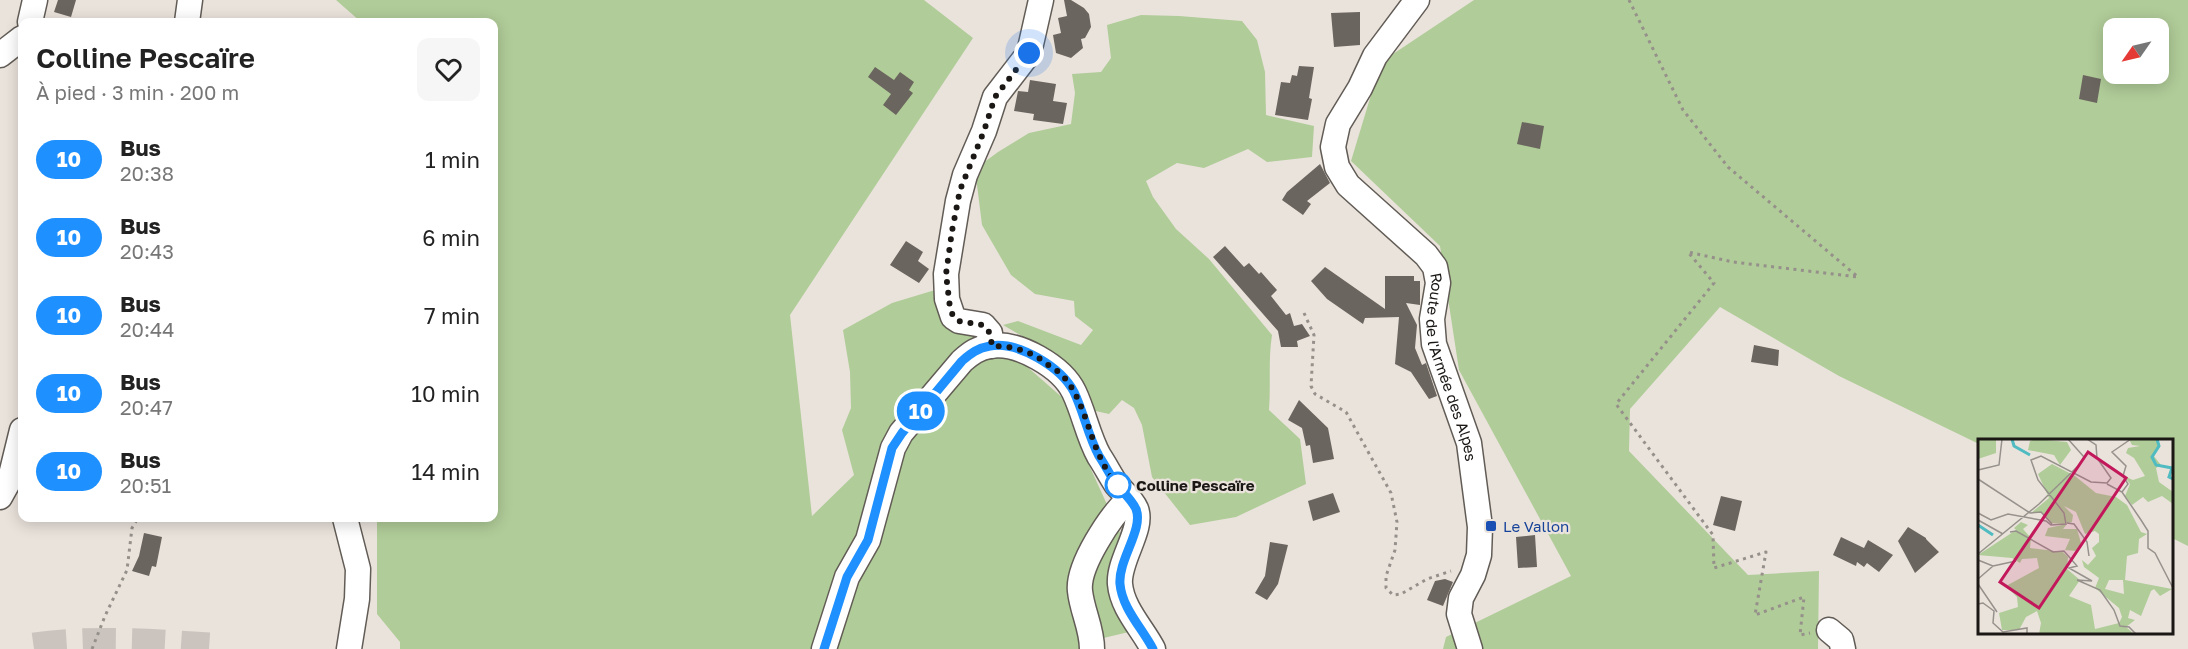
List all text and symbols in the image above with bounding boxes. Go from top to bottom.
north arrow [2103,18,2169,84]
map controls [2103,18,2169,84]
button: heart [417,38,480,101]
your location [1014,38,1044,68]
text: Colline Pescaïre [36,41,255,74]
text: À pied · 3 min · 200 m [36,80,239,104]
text: Bus [120,134,161,161]
text: 10 [57,146,81,172]
text: 1 min [425,146,480,173]
text: 20:38 [120,161,174,185]
text: Bus [120,212,161,239]
text: 10 [57,224,81,250]
text: 6 min [422,224,480,251]
text: 20:43 [120,239,174,263]
street label: Route de l'Armée des Alpes [1423,271,1480,462]
text: Bus [120,290,161,317]
text: 10 [57,302,81,328]
text: 7 min [424,302,480,329]
text: 20:44 [120,317,174,341]
text: Bus [120,368,161,395]
text: 10 [57,380,81,406]
text: 10 min [411,380,480,407]
line badge: 10 [894,392,948,430]
text: 20:47 [120,395,173,419]
text: 10 [909,398,933,424]
inset map [1978,439,2173,634]
text: Bus [120,446,161,473]
text: 10 [57,458,81,484]
text: 14 min [412,458,480,485]
marker: Colline Pescaïre [1105,472,1131,498]
text: 20:51 [120,473,171,497]
place label: Colline Pescaïre [1136,476,1255,494]
place label: Le Vallon [1503,517,1569,535]
marker: Le Vallon [1484,519,1498,533]

